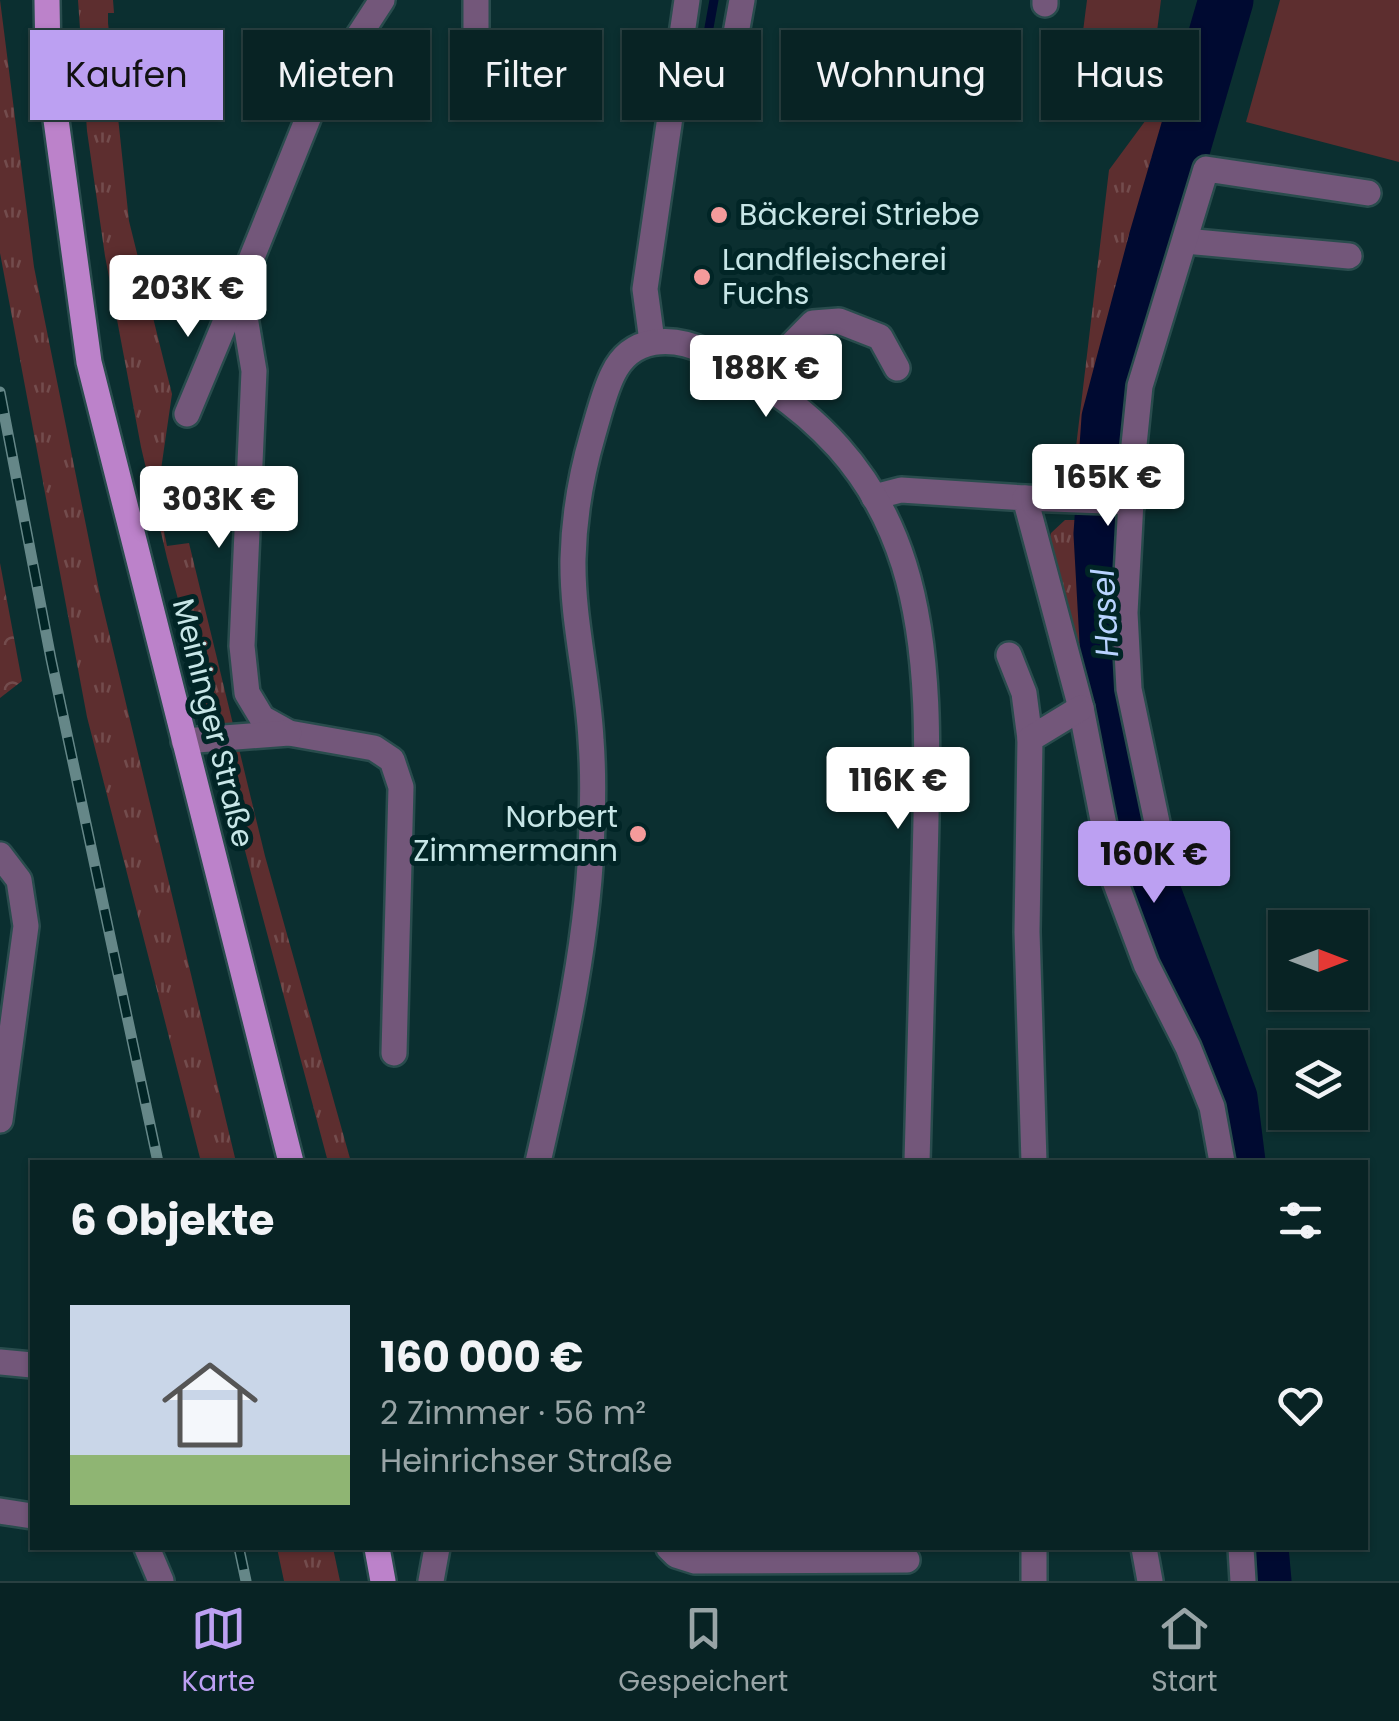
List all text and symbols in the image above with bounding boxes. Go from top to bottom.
chip: Kaufen [30,30,223,120]
chip: Mieten [243,30,430,120]
chip: Filter [450,30,602,120]
chip: Neu [622,30,761,120]
chip: Wohnung [781,30,1021,120]
chip: Haus [1041,30,1199,120]
place label: Bäckerei Striebe [739,193,980,236]
marker: Bäckerei Striebe [708,204,730,226]
place label: Landfleischerei Fuchs [722,238,947,315]
pin: 203K € [107,255,269,340]
text: 203K € [131,265,245,310]
marker: Landfleischerei Fuchs [691,266,713,288]
pin: 188K € [685,335,847,420]
text: 188K € [712,345,820,390]
pin: 165K € [1027,444,1189,529]
text: 165K € [1054,454,1162,499]
pin: 303K € [138,466,300,551]
text: 303K € [162,476,276,521]
water label: Hasel [1080,568,1129,658]
street label: Meininger Straße [162,594,265,852]
pin: 116K € [817,747,979,832]
text: 116K € [848,757,948,802]
place label: Norbert Zimmermann [413,795,618,872]
pin: 160K € [1073,821,1235,906]
marker: Norbert Zimmermann [627,823,649,845]
text: 160K € [1100,831,1208,876]
north arrow [1268,910,1368,1010]
map controls [1268,910,1368,1130]
button: layers [1268,1030,1368,1130]
text: 6 Objekte [70,1191,274,1250]
icon: filters [1273,1193,1328,1248]
text: 160 000 € [380,1328,583,1387]
icon: home [150,1345,270,1465]
icon: heart [1273,1378,1328,1433]
text: 2 Zimmer · 56 m² [380,1390,646,1435]
text: Heinrichser Straße [380,1438,673,1483]
tab: Karte [182,1601,255,1703]
tab: Gespeichert [618,1601,788,1703]
tab: Start [1151,1601,1217,1703]

